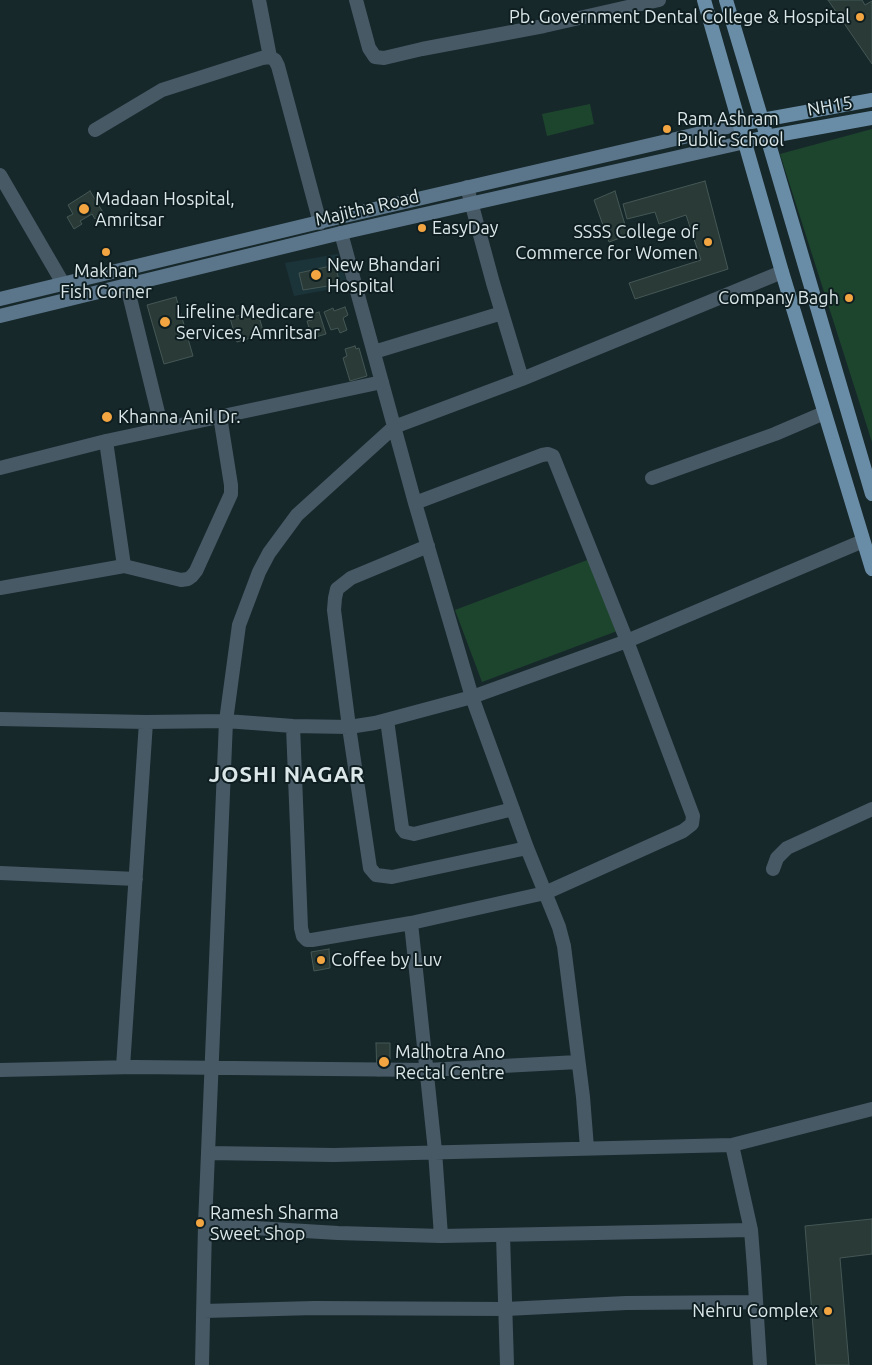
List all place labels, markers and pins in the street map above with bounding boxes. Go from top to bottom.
place label: Pb. Government Dental College & Hospital [509,6,850,28]
marker: Pb. Government Dental College & Hospital [854,11,866,23]
place label: Ram Ashram Public School [677,108,784,150]
marker: Ram Ashram Public School [661,123,673,135]
place label: Madaan Hospital, Amritsar [95,188,235,230]
marker: Madaan Hospital, Amritsar [77,202,91,216]
place label: EasyDay [432,217,498,239]
place label: SSSS College of Commerce for Women [515,221,698,264]
marker: EasyDay [416,222,428,234]
marker: SSSS College of Commerce for Women [702,236,714,248]
marker: Makhan Fish Corner [100,246,112,258]
place label: New Bhandari Hospital [327,254,440,296]
place label: Makhan Fish Corner [60,260,152,302]
marker: New Bhandari Hospital [309,268,323,282]
place label: Company Bagh [718,287,839,309]
marker: Company Bagh [843,292,855,304]
place label: Lifeline Medicare Services, Amritsar [176,301,320,344]
marker: Lifeline Medicare Services, Amritsar [158,315,172,329]
place label: Khanna Anil Dr. [118,406,241,428]
marker: Khanna Anil Dr. [100,410,114,424]
place label: Coffee by Luv [331,949,442,971]
marker: Coffee by Luv [315,954,327,966]
place label: Malhotra Ano Rectal Centre [395,1041,505,1084]
marker: Malhotra Ano Rectal Centre [377,1055,391,1069]
place label: Ramesh Sharma Sweet Shop [210,1202,339,1244]
marker: Ramesh Sharma Sweet Shop [194,1217,206,1229]
place label: Nehru Complex [692,1300,818,1322]
marker: Nehru Complex [822,1305,834,1317]

